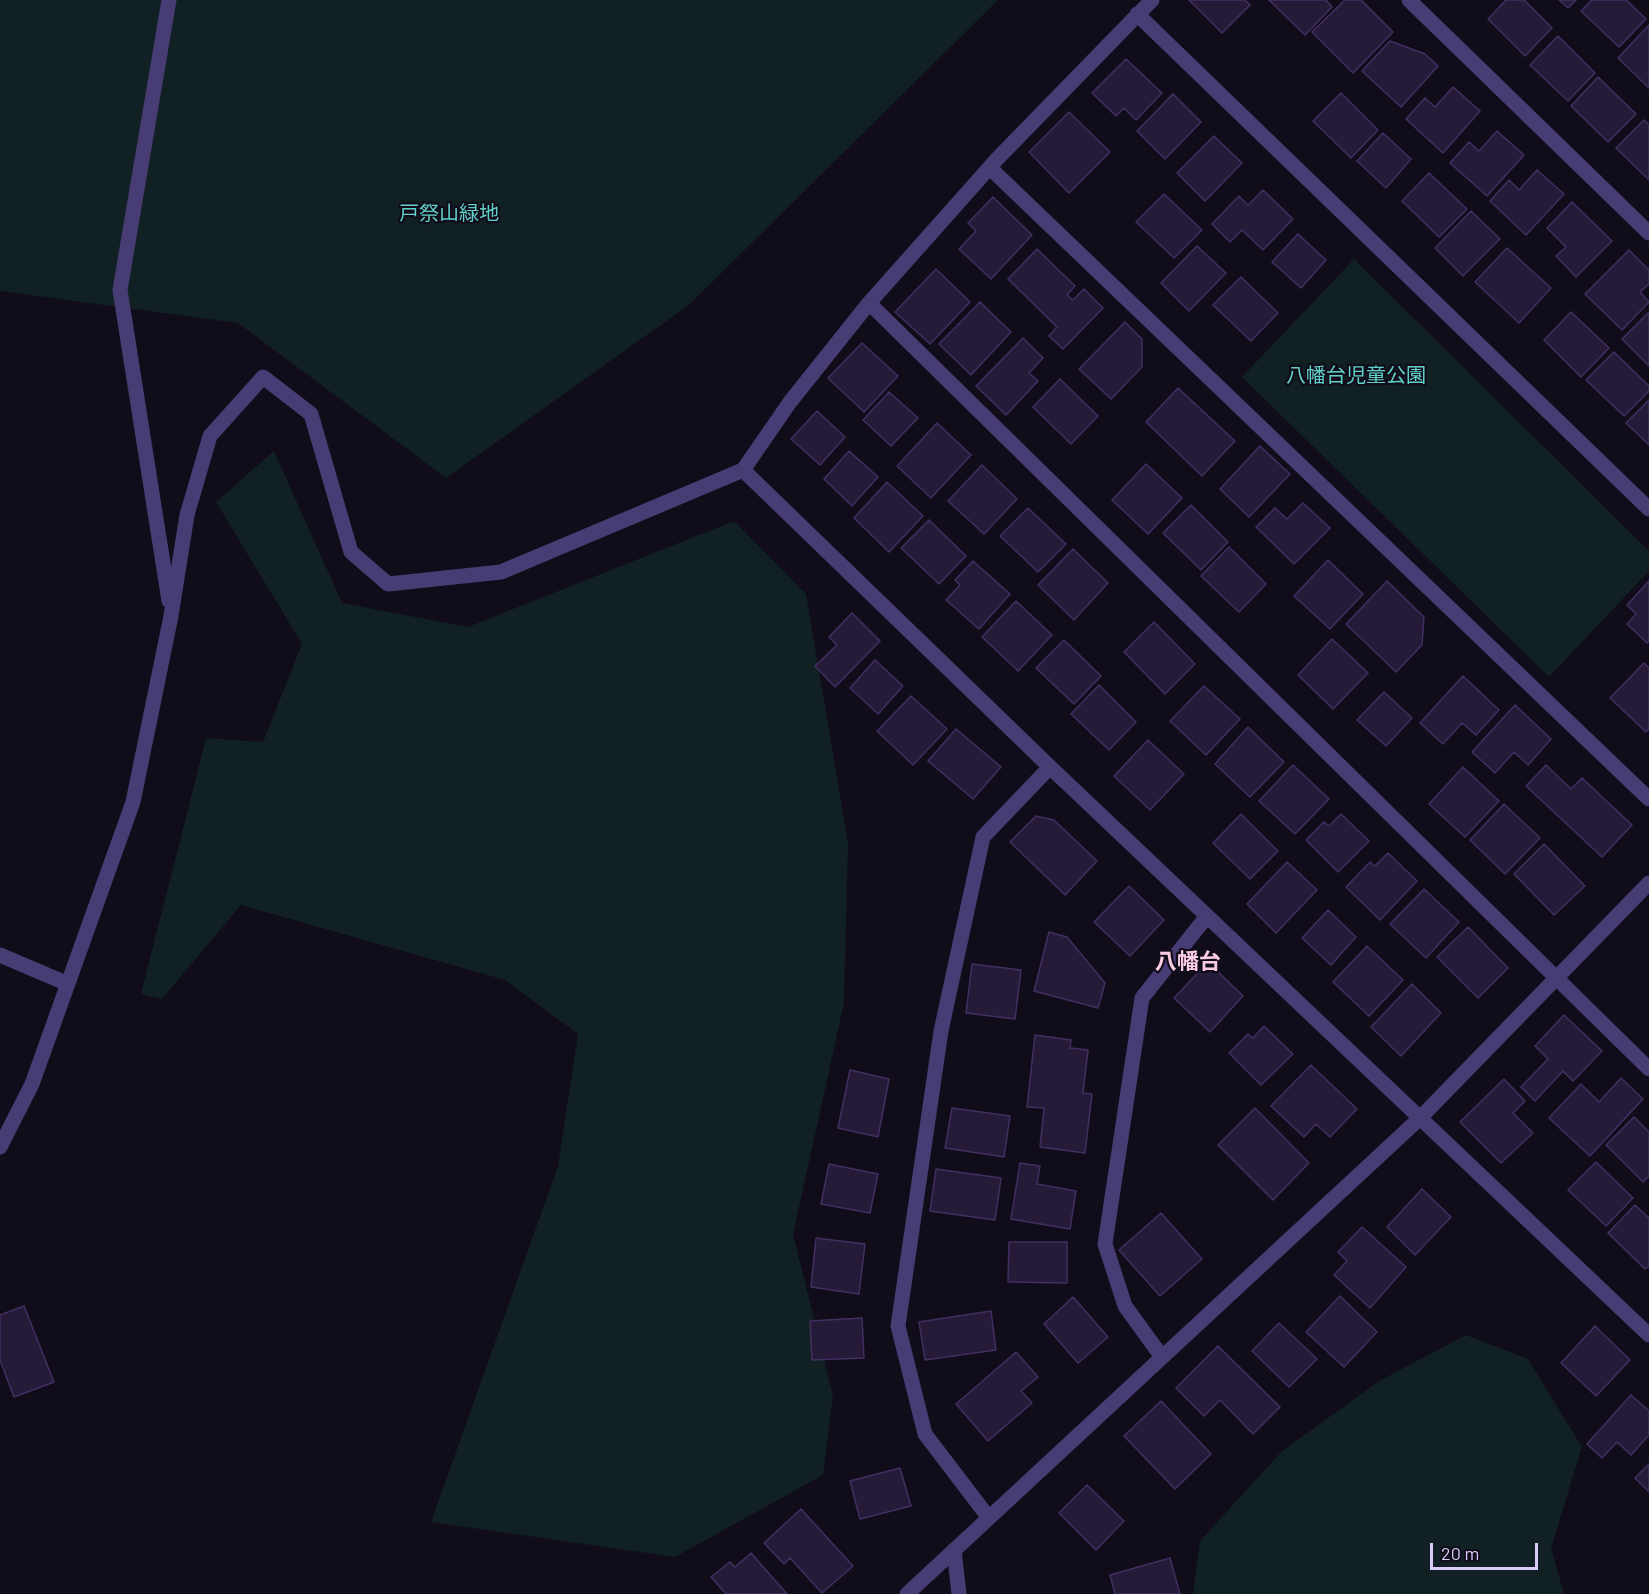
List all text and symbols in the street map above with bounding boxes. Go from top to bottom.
park label: 戸祭山緑地 [399,201,499,225]
park label: 八幡台児童公園 [1286,363,1426,387]
district label: 八幡台 [1155,949,1221,975]
scale bar [1433,1531,1541,1569]
text: 20 m [1441,1542,1479,1564]

